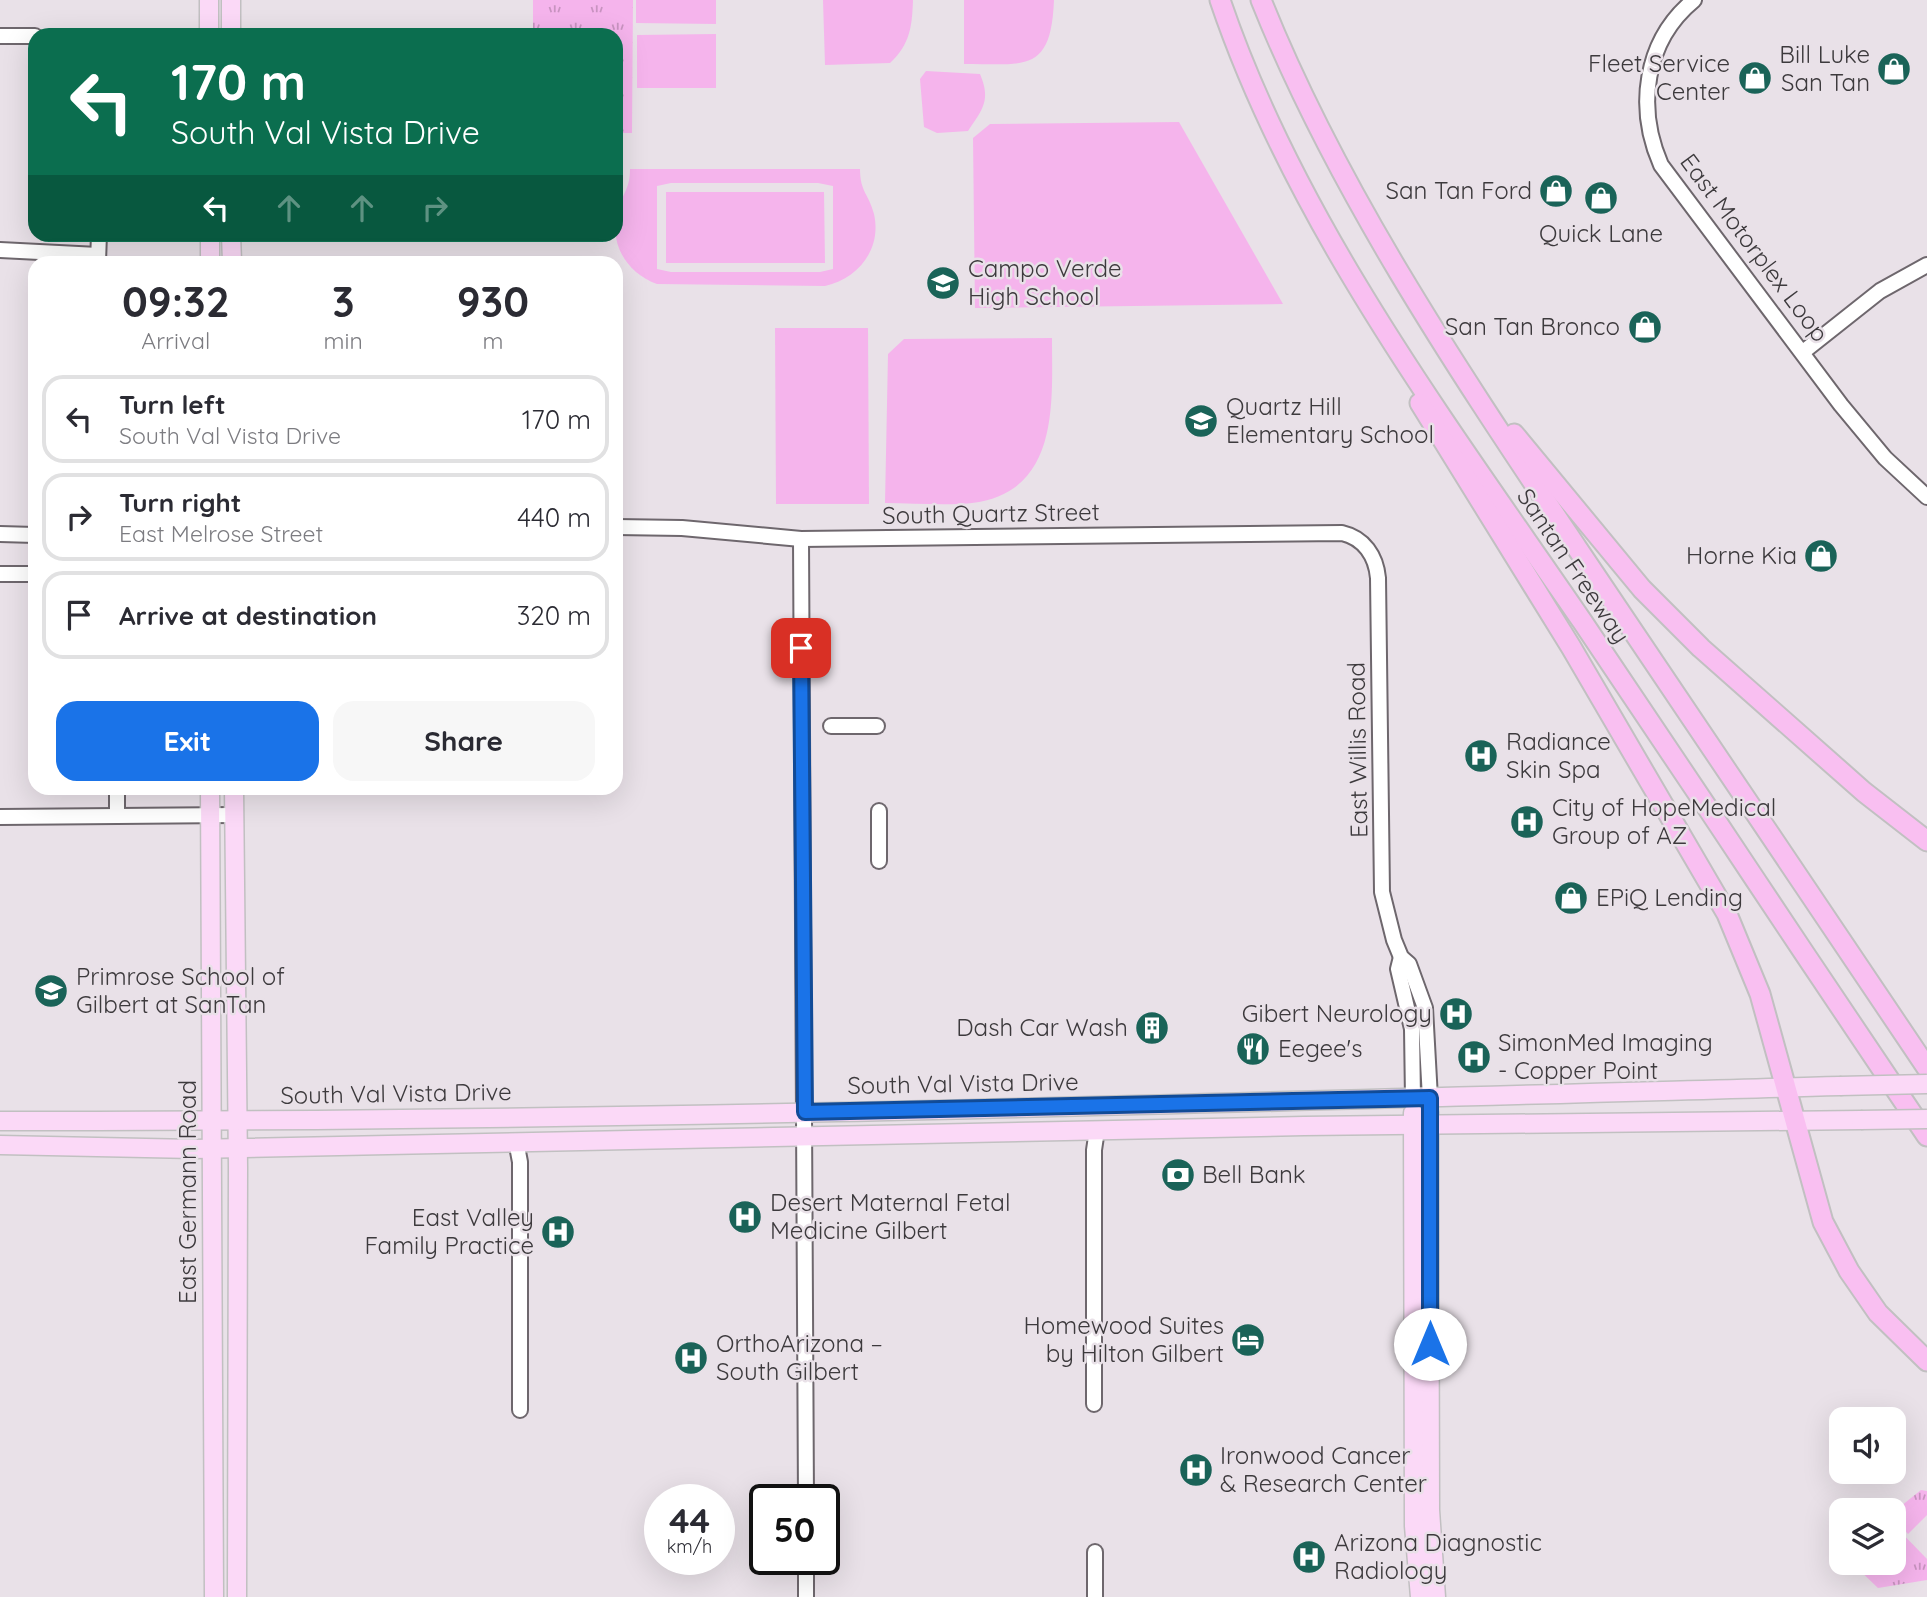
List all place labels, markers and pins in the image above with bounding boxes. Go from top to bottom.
place label: Bill Luke San Tan [1779,39,1870,97]
place label: Fleet Service Center [1588,48,1730,106]
shop icon: Bill Luke San Tan [1875,50,1913,88]
shop icon: Fleet Service Center [1736,59,1774,97]
shop icon: San Tan Ford [1537,172,1575,210]
place label: San Tan Ford [1386,175,1532,205]
shop icon: Quick Lane [1582,179,1620,217]
place label: Quick Lane [1539,218,1663,248]
place label: Campo Verde High School [968,253,1121,311]
school or university icon: Campo Verde High School [924,264,962,302]
shop icon: San Tan Bronco [1626,308,1664,346]
place label: San Tan Bronco [1445,311,1620,341]
place label: Quartz Hill Elementary School [1226,391,1434,449]
school or university icon: Quartz Hill Elementary School [1182,402,1220,440]
shop icon: Horne Kia [1802,537,1840,575]
place label: Horne Kia [1686,540,1797,570]
pin [771,618,831,678]
place label: Radiance Skin Spa [1506,726,1611,784]
hospital icon: Radiance Skin Spa [1462,737,1500,775]
place label: City of HopeMedical Group of AZ [1552,792,1776,850]
hospital icon: City of HopeMedical Group of AZ [1508,803,1546,841]
shop icon: EPiQ Lending [1552,879,1590,917]
place label: EPiQ Lending [1596,882,1743,912]
place label: Primrose School of Gilbert at SanTan [76,961,285,1019]
school or university icon: Primrose School of Gilbert at SanTan [32,972,70,1010]
hospital icon: Gibert Neurology [1437,995,1475,1033]
place label: Gibert Neurology [1242,998,1432,1028]
building icon: Dash Car Wash [1133,1009,1171,1047]
place label: Dash Car Wash [956,1012,1128,1042]
place label: SimonMed Imaging - Copper Point [1498,1027,1713,1085]
restaurant icon: Eegee's [1234,1030,1272,1068]
place label: Eegee's [1278,1033,1362,1063]
hospital icon: SimonMed Imaging - Copper Point [1455,1038,1493,1076]
bank icon: Bell Bank [1159,1156,1197,1194]
place label: Bell Bank [1202,1159,1306,1189]
place label: Desert Maternal Fetal Medicine Gilbert [770,1187,1010,1245]
hospital icon: Desert Maternal Fetal Medicine Gilbert [726,1198,764,1236]
place label: East Valley Family Practice [364,1202,534,1260]
hospital icon: East Valley Family Practice [539,1213,577,1251]
place label: Homewood Suites by Hilton Gilbert [1024,1310,1224,1368]
hotel icon: Homewood Suites by Hilton Gilbert [1229,1321,1267,1359]
place label: OrthoArizona – South Gilbert [716,1328,883,1386]
hospital icon: OrthoArizona – South Gilbert [672,1339,710,1377]
place label: Ironwood Cancer & Research Center [1220,1440,1427,1498]
hospital icon: Ironwood Cancer & Research Center [1177,1451,1215,1489]
place label: Arizona Diagnostic Radiology [1334,1527,1542,1585]
hospital icon: Arizona Diagnostic Radiology [1290,1538,1328,1576]

